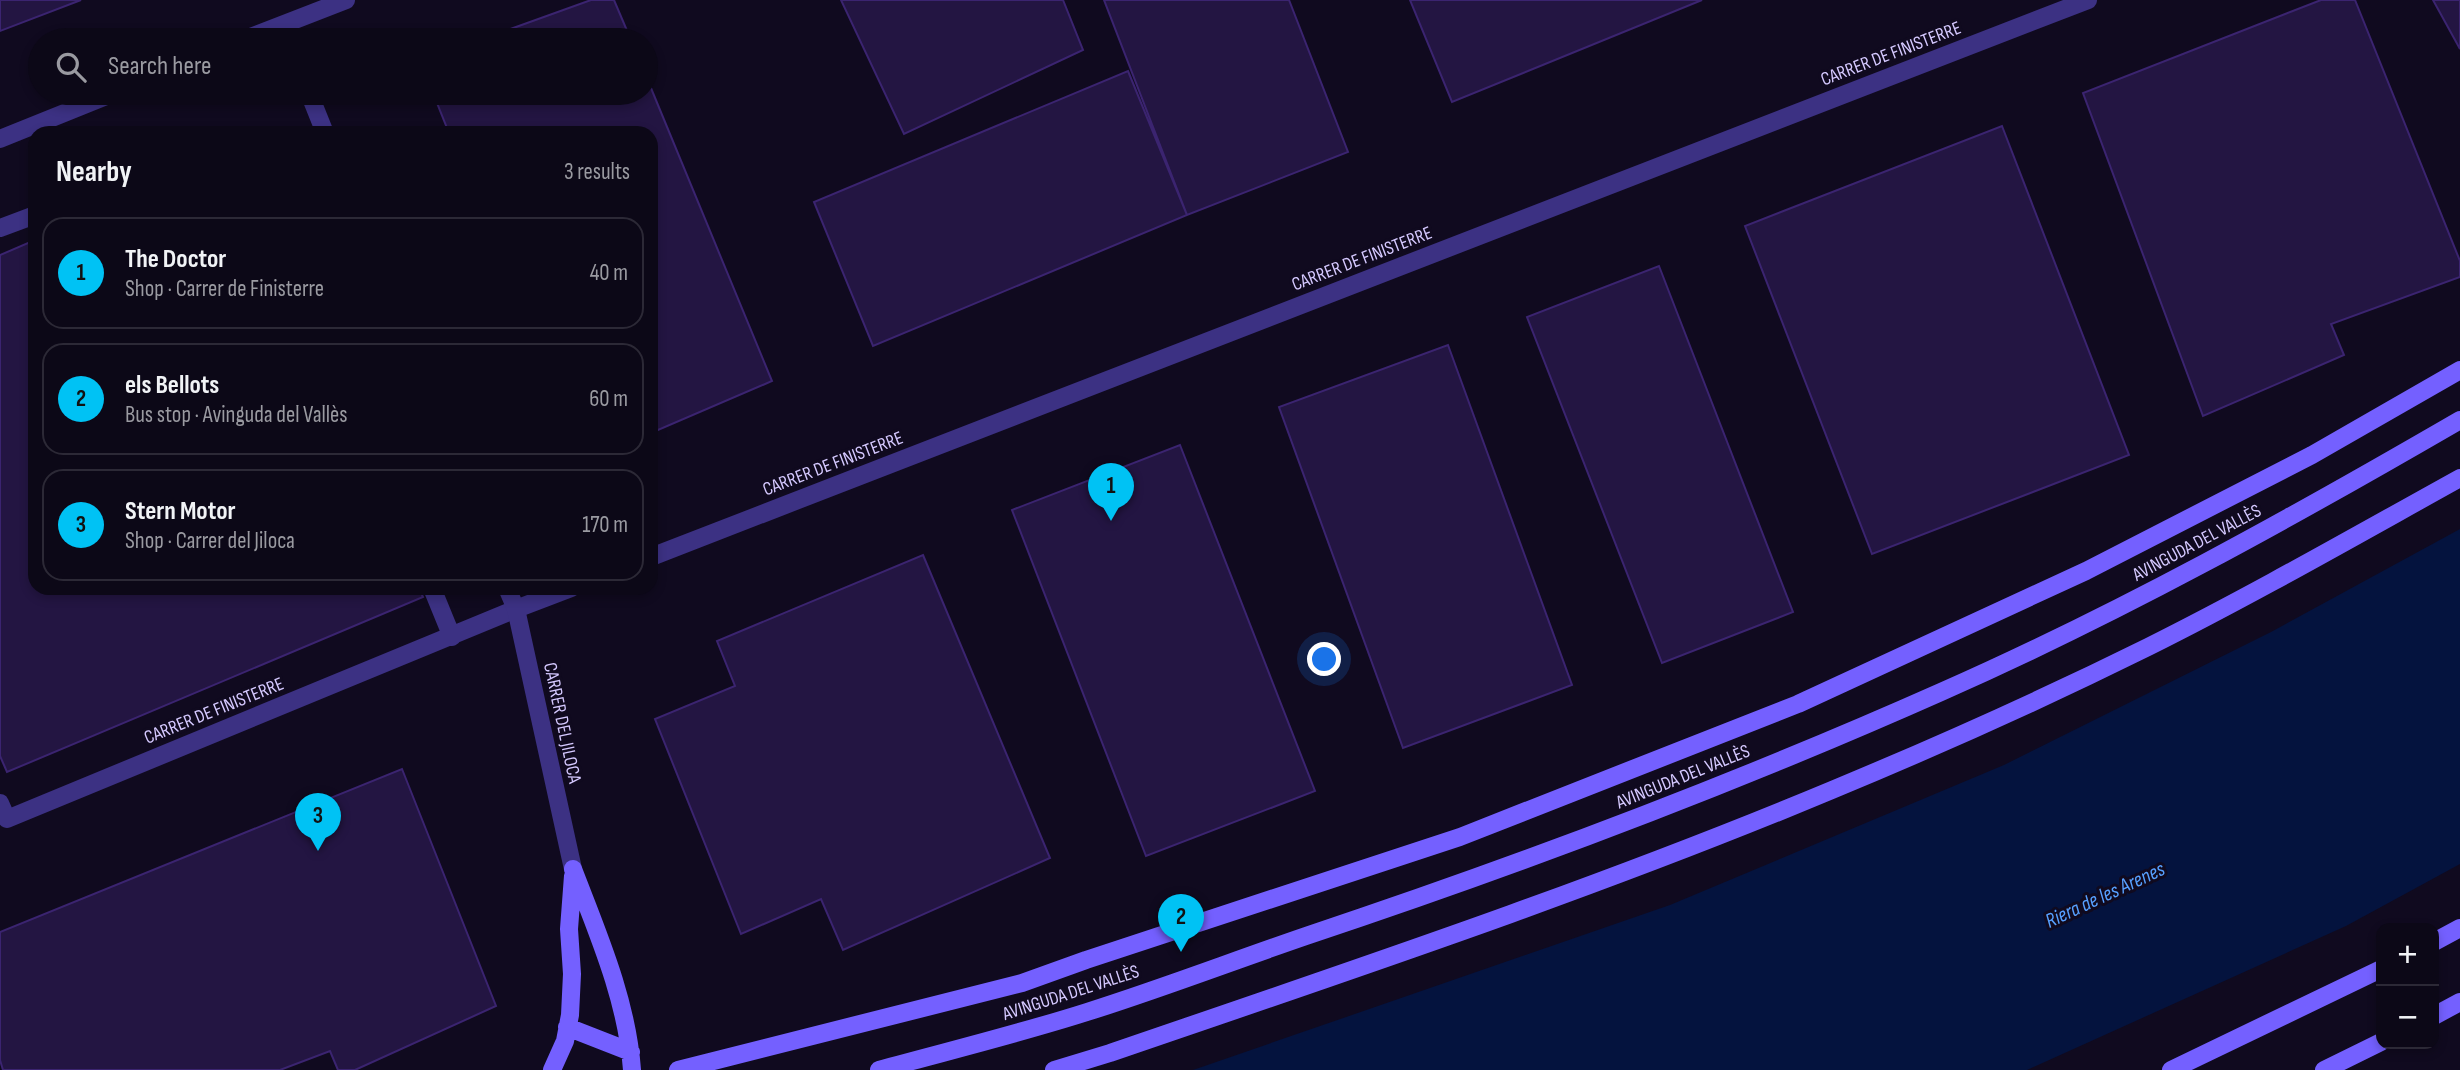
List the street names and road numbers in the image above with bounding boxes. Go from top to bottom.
street label: CARRER DE FINISTERRE [1818,17,1964,91]
street label: CARRER DE FINISTERRE [1289,222,1435,296]
street label: CARRER DE FINISTERRE [760,427,906,501]
street label: AVINGUDA DEL VALLÈS [2128,499,2265,587]
street label: CARRER DEL JILOCA [538,660,586,786]
street label: CARRER DE FINISTERRE [141,673,287,749]
street label: AVINGUDA DEL VALLÈS [1612,740,1753,815]
street label: AVINGUDA DEL VALLÈS [999,960,1142,1026]

